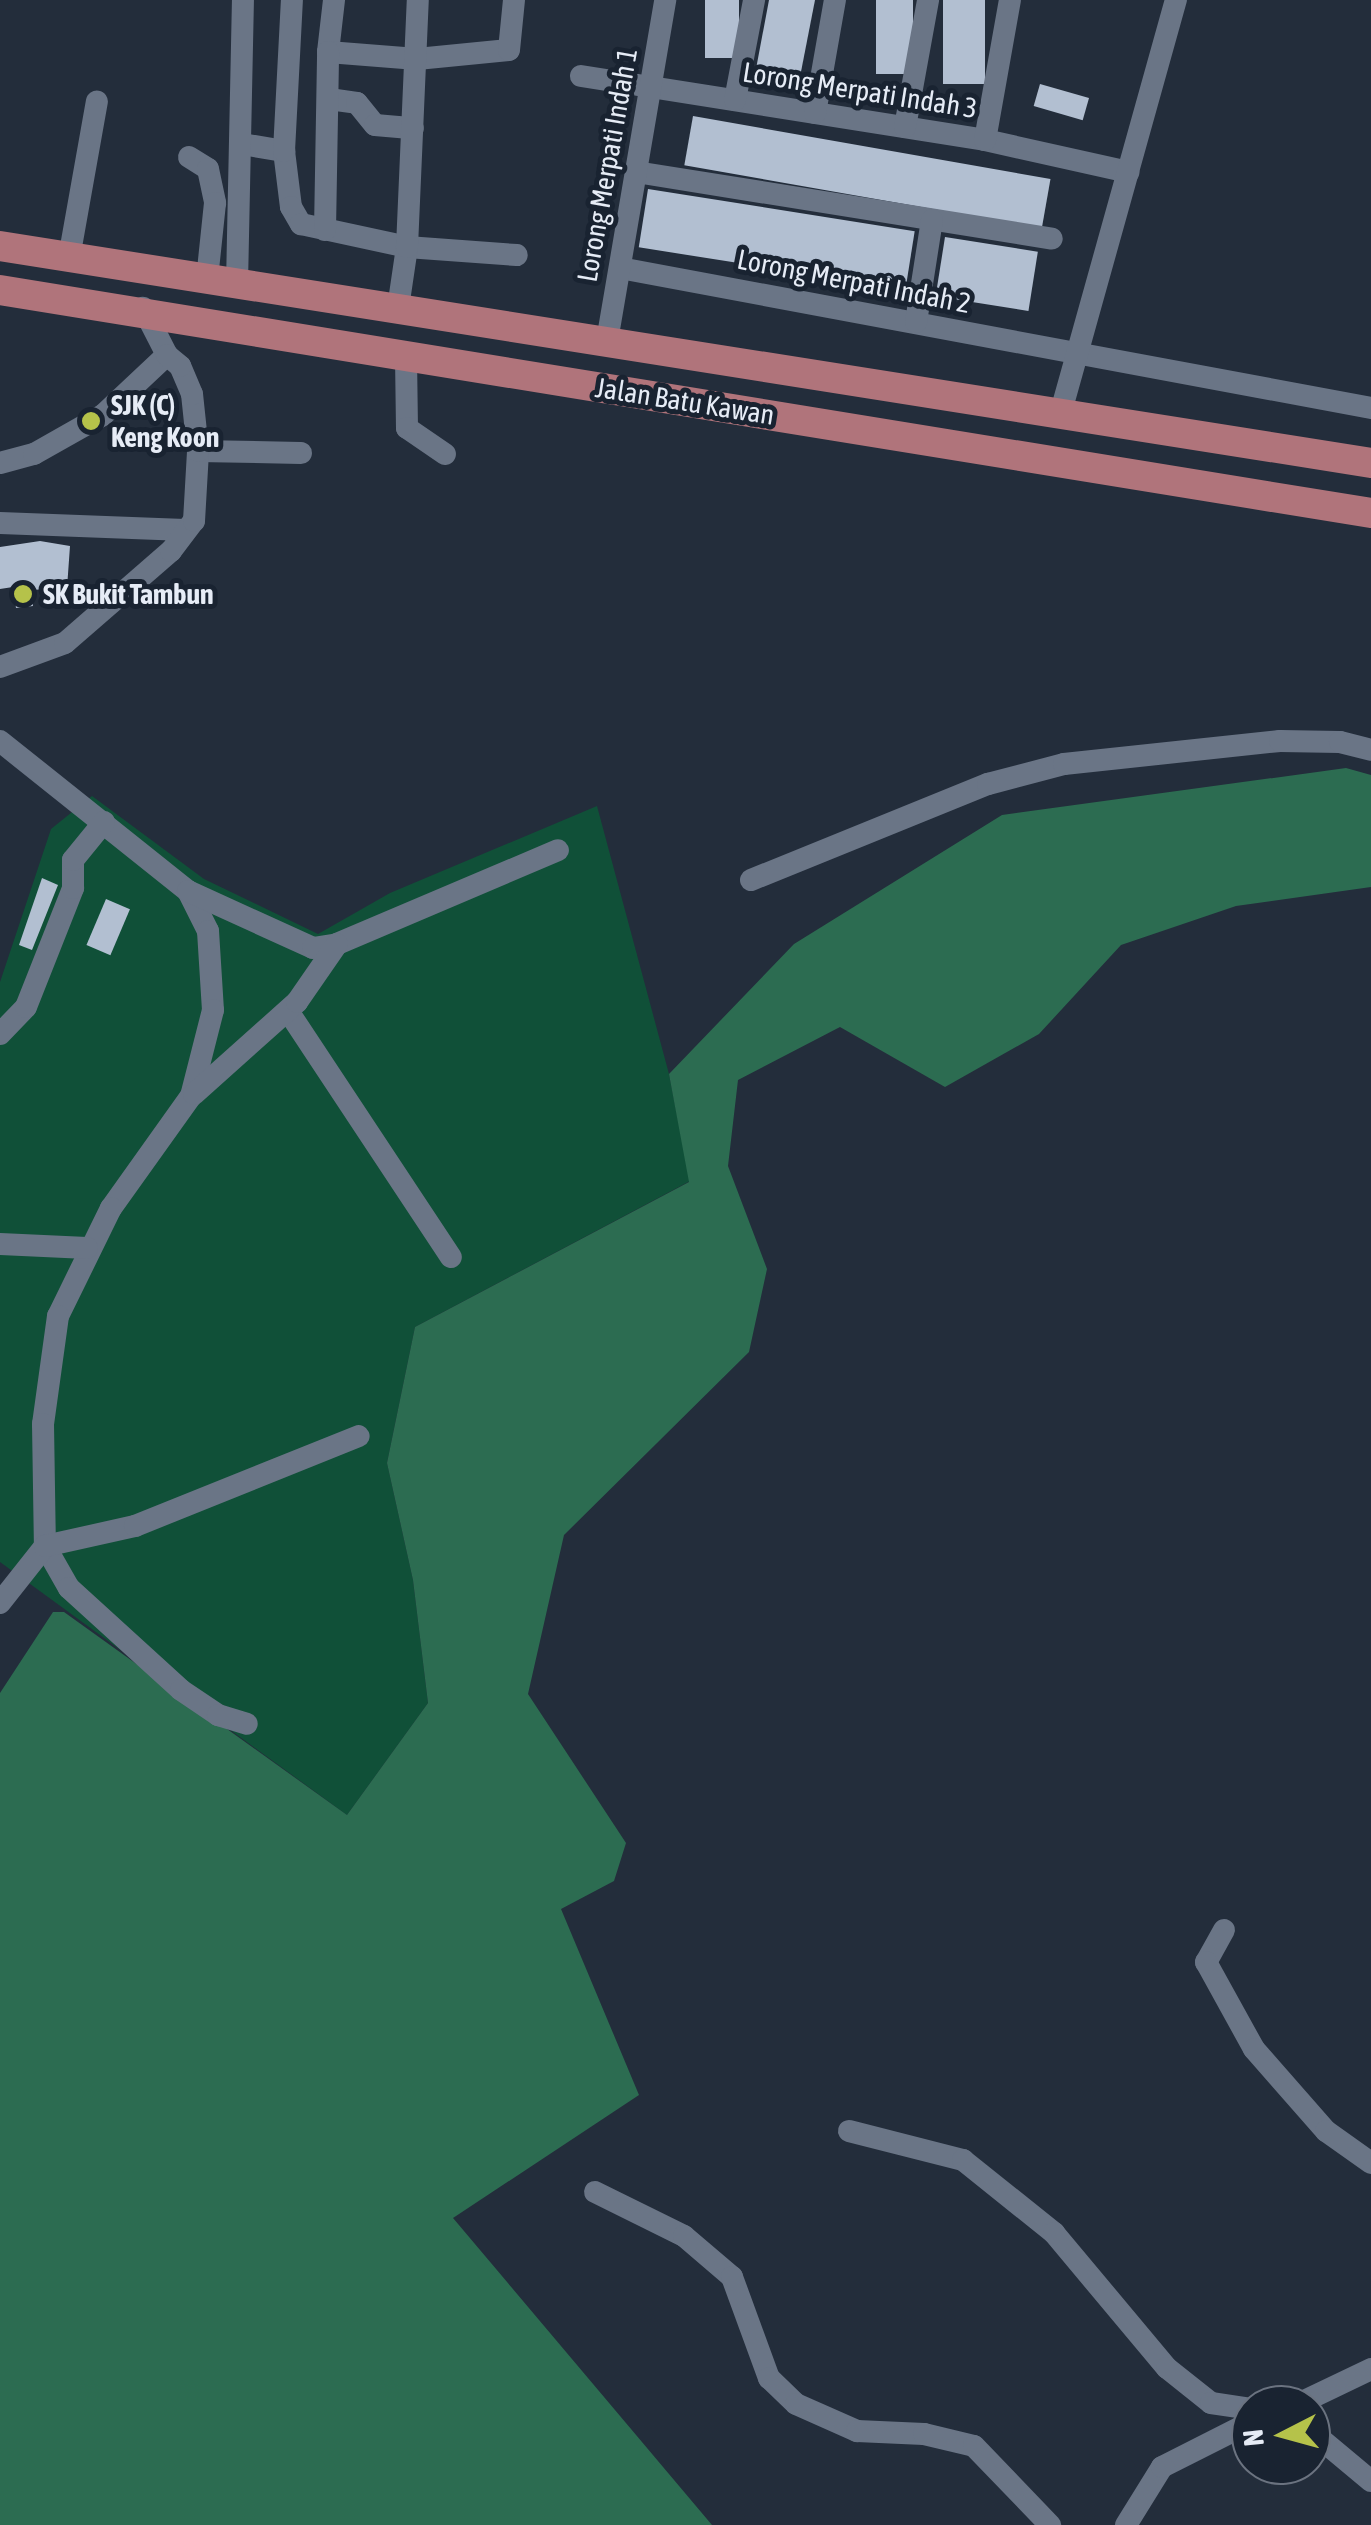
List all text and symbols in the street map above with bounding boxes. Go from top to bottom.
street label: Lorong Merpati Indah 1 [570,45,644,285]
street label: Lorong Merpati Indah 3 [740,55,980,125]
street label: Lorong Merpati Indah 2 [735,242,973,320]
street label: Jalan Batu Kawan [593,370,777,432]
place label: SJK (C) Keng Koon [111,388,219,454]
marker: SJK (C) Keng Koon [80,410,102,432]
place label: SK Bukit Tambun [43,577,214,611]
marker: SK Bukit Tambun [12,583,34,605]
north arrow [1231,2385,1331,2485]
text: N [1236,2428,1270,2448]

